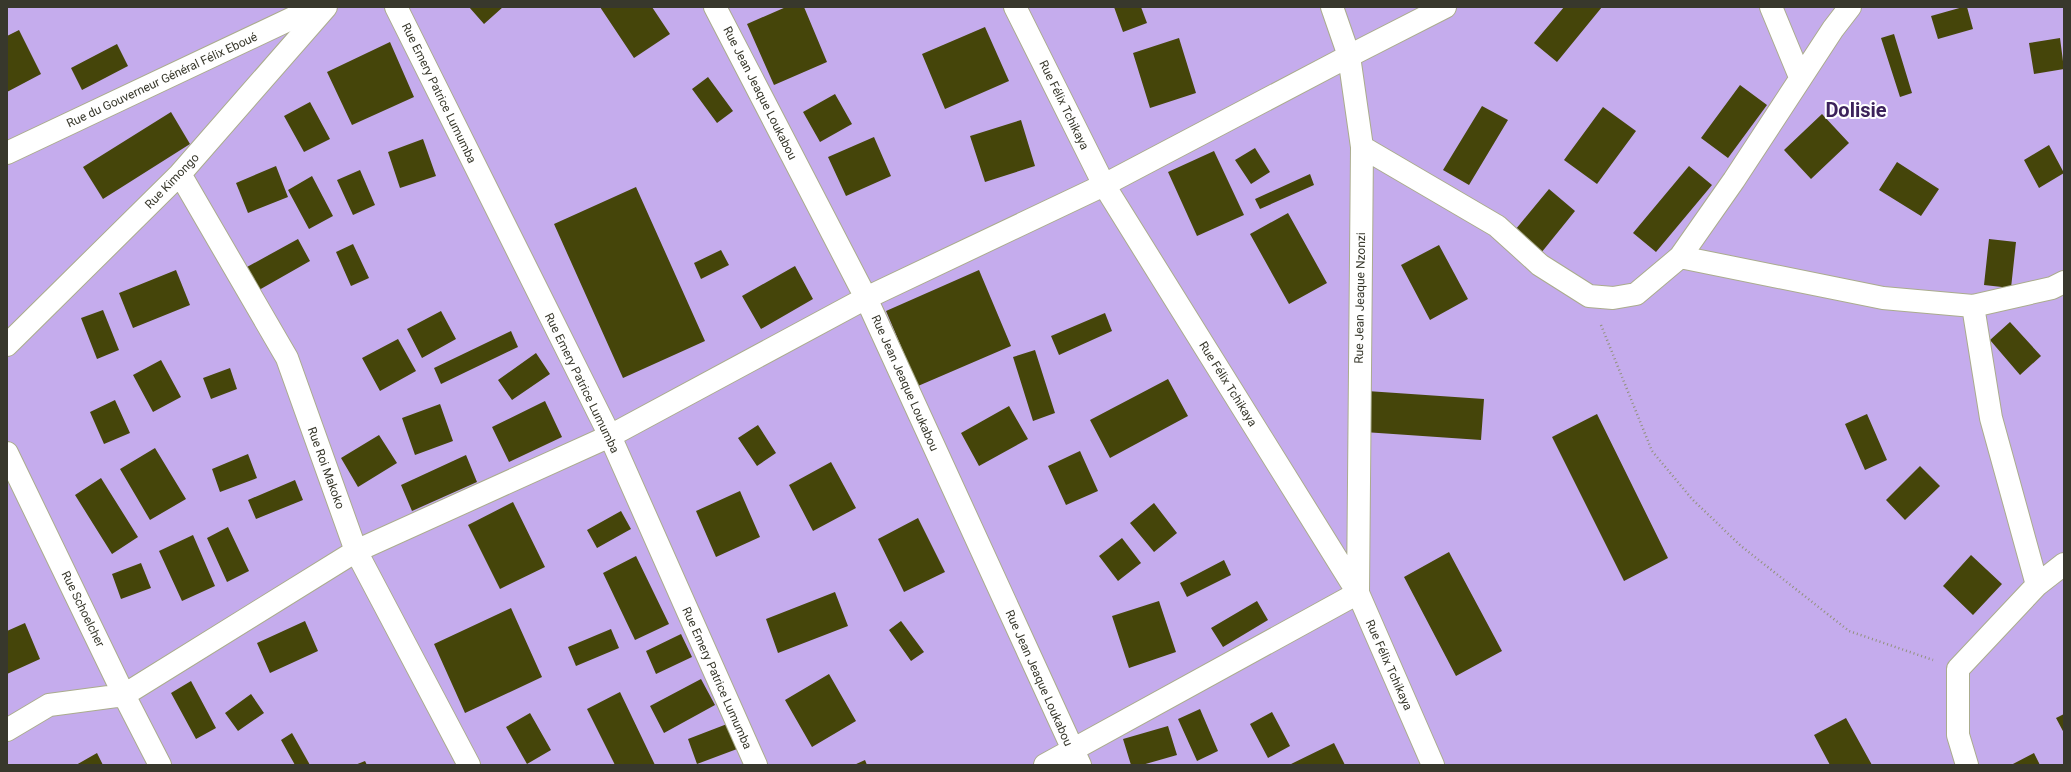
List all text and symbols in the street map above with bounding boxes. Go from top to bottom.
street label: Rue Emery Patrice Lumumba [399,21,479,165]
street label: Rue Jean Jeaque Loukabou [720,24,800,162]
street label: Rue du Gouverneur Général Félix Eboué [64,29,260,131]
street label: Rue Félix Tchikaya [1036,58,1092,152]
district label: Dolisie [1825,98,1887,122]
street label: Rue Kimongo [142,150,202,212]
street label: Rue Jean Jeaque Nzonzi [1352,232,1368,364]
street label: Rue Emery Patrice Lumumba [542,311,622,455]
street label: Rue Jean Jeaque Loukabou [869,313,941,453]
street label: Rue Félix Tchikaya [1196,339,1260,429]
street label: Rue Roi Makoko [305,425,347,511]
street label: Rue Schoelcher [59,569,107,649]
street label: Rue Emery Patrice Lumumba [679,605,755,751]
street label: Rue Jean Jeaque Loukabou [1003,608,1075,748]
street label: Rue Félix Tchikaya [1363,617,1415,713]

